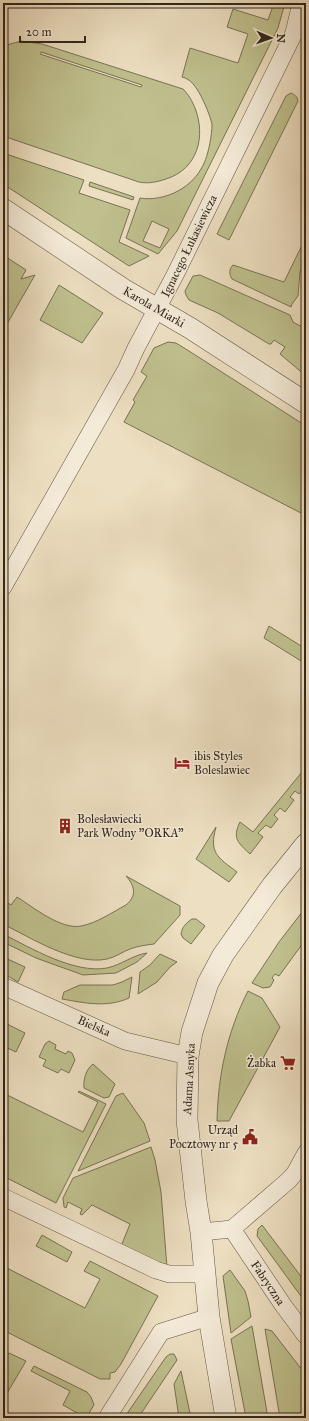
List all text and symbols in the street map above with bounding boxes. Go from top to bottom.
scale bar [20,18,85,44]
north arrow [251,18,291,58]
text: 20 m [26,25,52,39]
text: N [274,33,287,44]
street label: Ignacego Łukasiewicza [158,192,221,300]
street label: Karola Miarki [121,284,188,331]
place label: ibis Styles Boleslawiec [194,749,250,777]
hotel icon: ibis Styles Boleslawiec [173,754,191,772]
place label: Bolesławiecki Park Wodny "ORKA" [77,812,184,840]
building icon: Bolesławiecki Park Wodny "ORKA" [56,817,74,835]
street label: Bielska [75,1013,113,1040]
street label: Adama Asnyka [180,1042,198,1116]
supermarket icon: Żabka [279,1054,297,1072]
place label: Żabka [247,1055,277,1070]
place label: Urząd Pocztowy nr 5 [169,1123,238,1151]
public building icon: Urząd Pocztowy nr 5 [241,1128,259,1146]
street label: Fabryczna [248,1258,288,1309]

